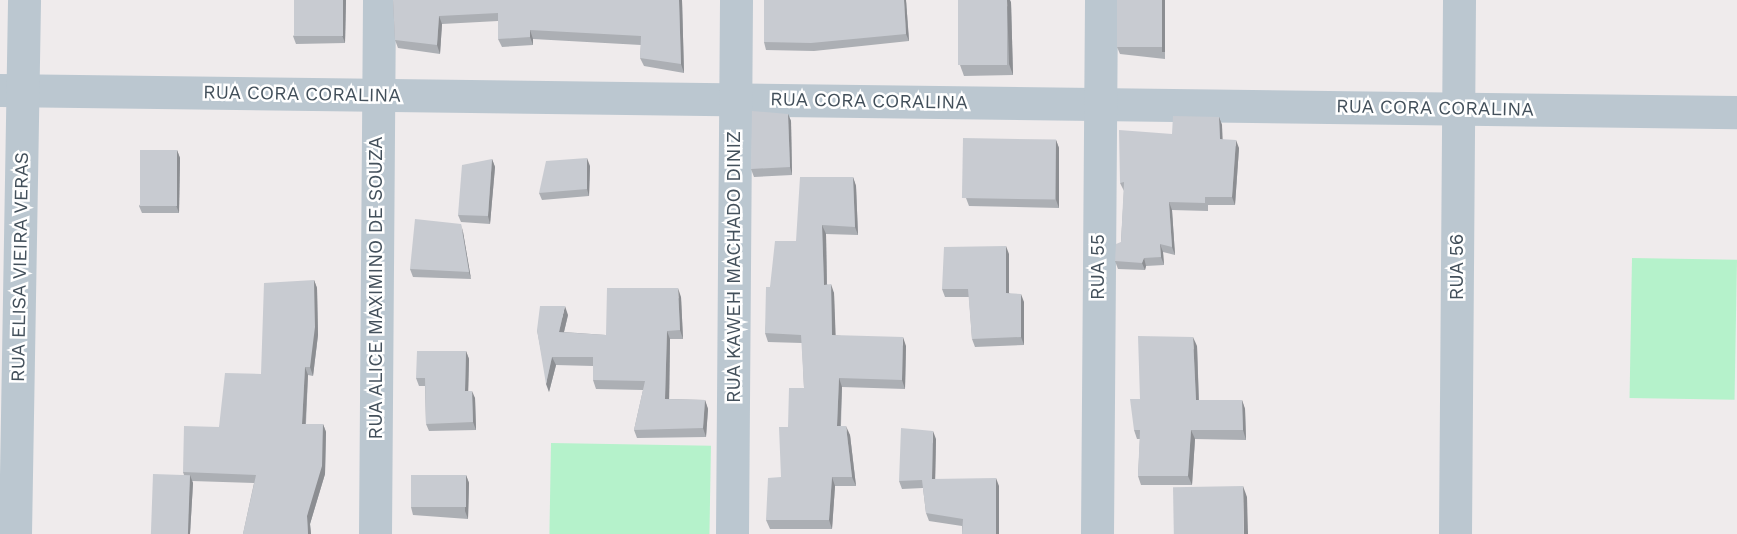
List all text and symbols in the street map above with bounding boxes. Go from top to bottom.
street label: RUA CORA CORALINA [202,81,402,107]
street label: RUA CORA CORALINA [769,88,969,114]
street label: RUA CORA CORALINA [1335,95,1535,121]
street label: RUA KAWEH MACHADO DINIZ [723,131,745,403]
street label: RUA ALICE MAXIMINO DE SOUZA [365,136,387,440]
street label: RUA ELISA VIEIRA VERAS [7,150,33,384]
street label: RUA 56 [1446,233,1468,301]
street label: RUA 55 [1087,234,1109,300]

